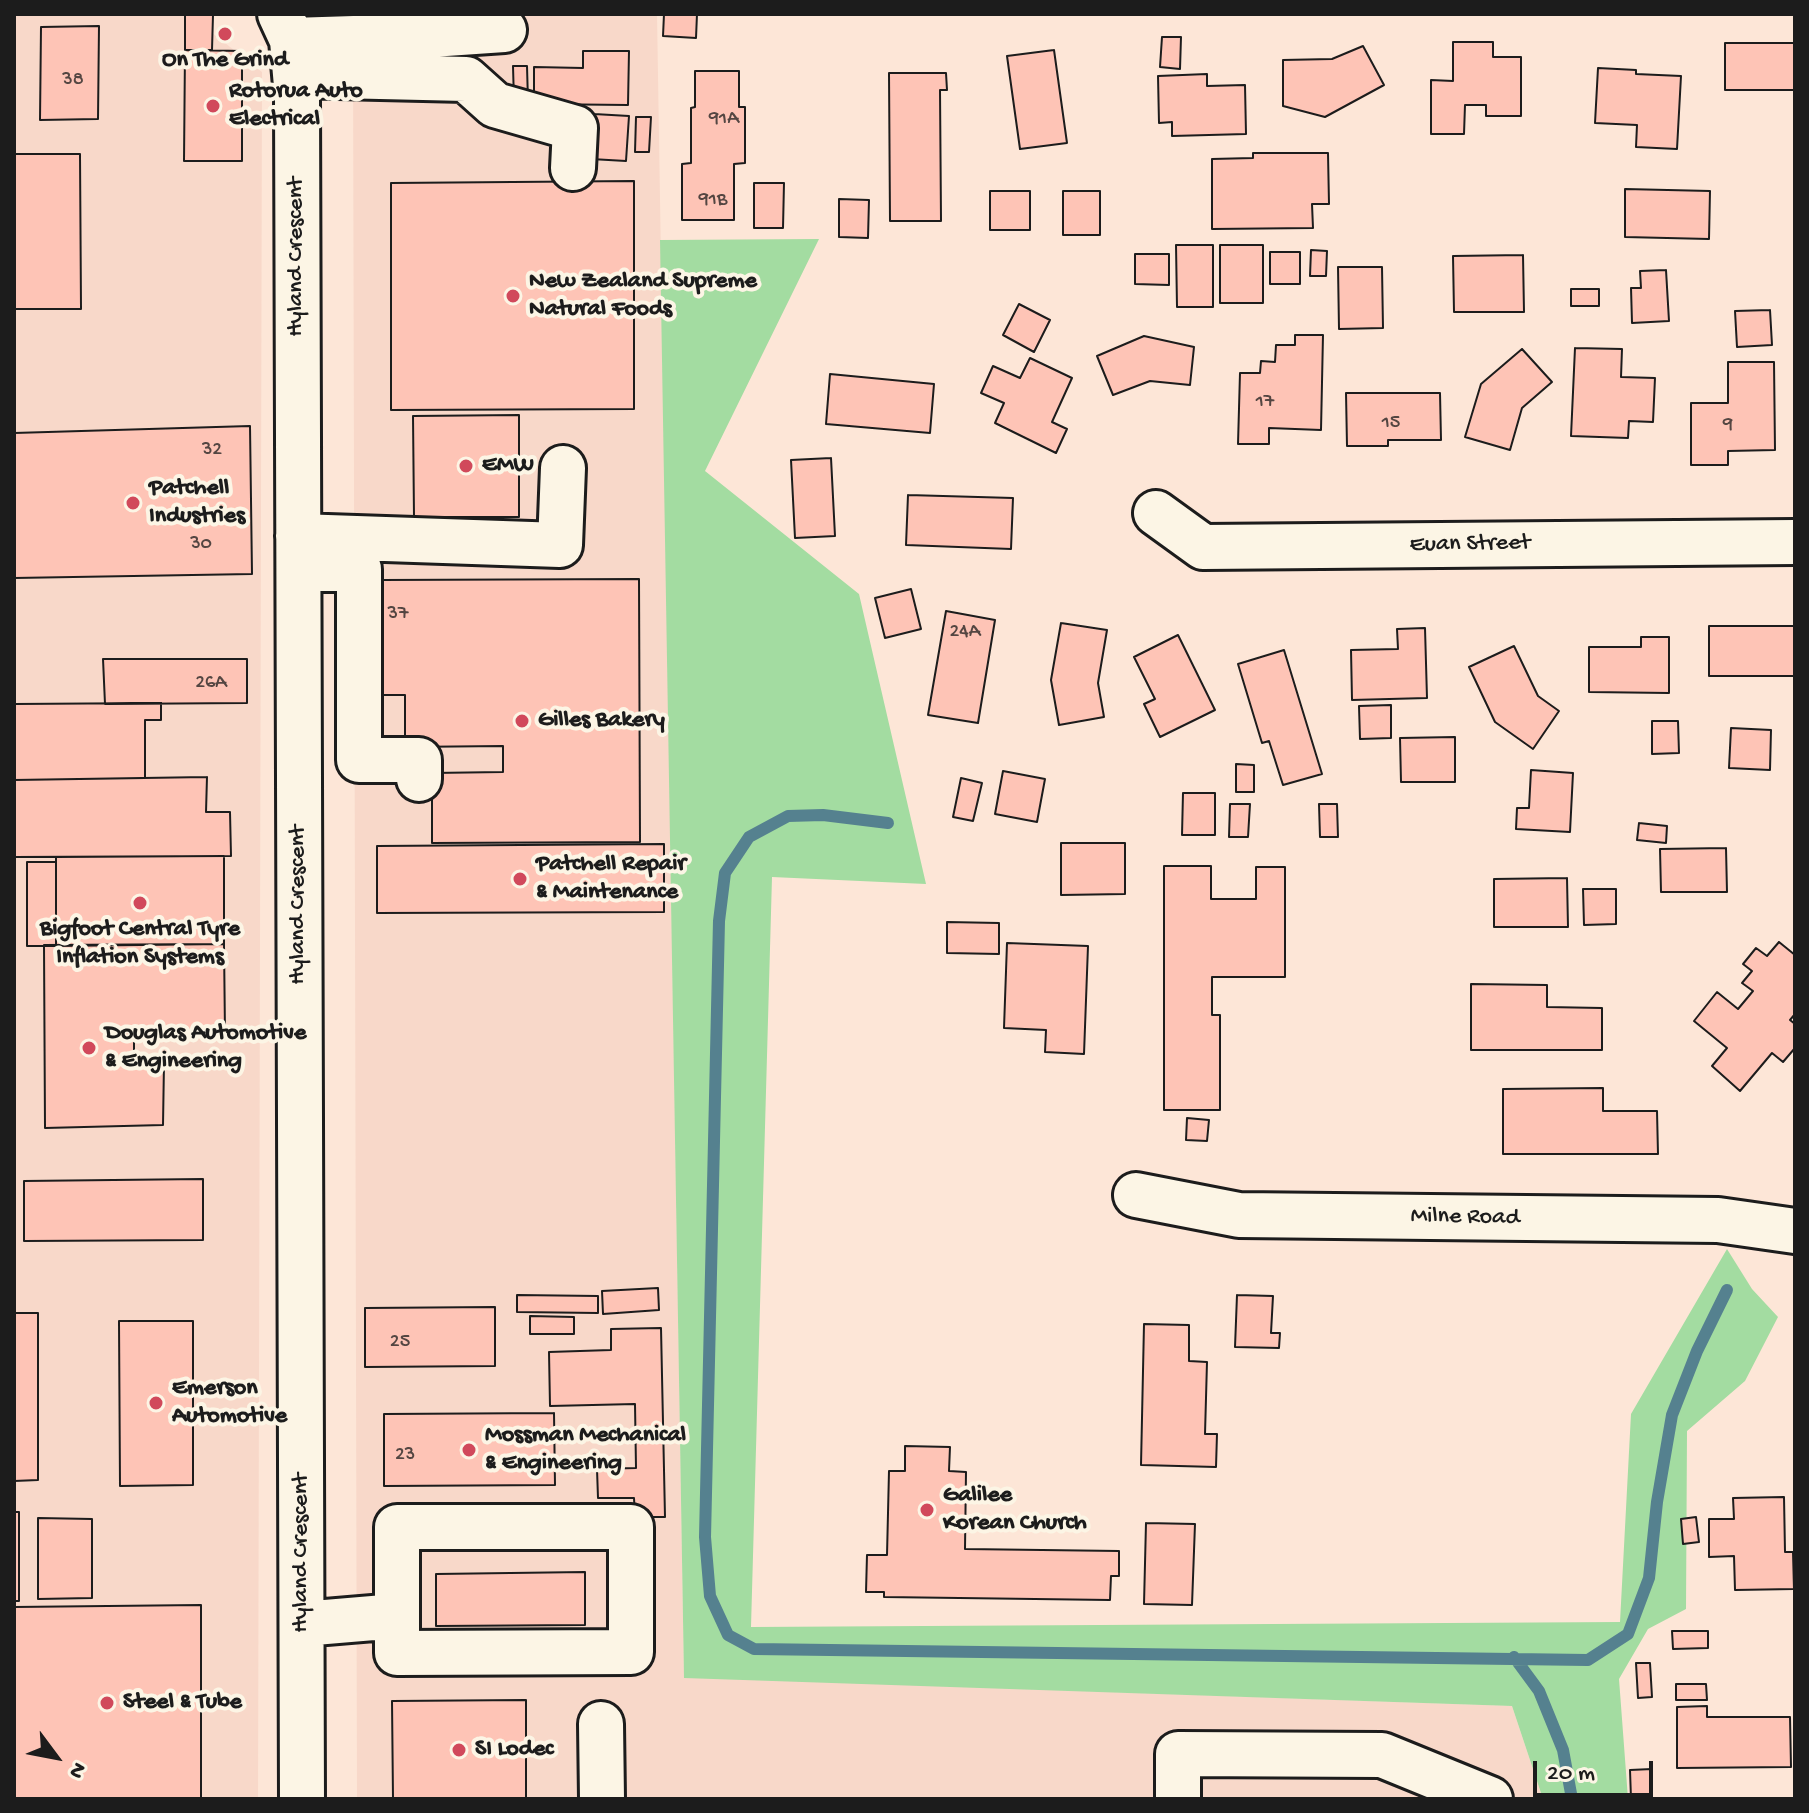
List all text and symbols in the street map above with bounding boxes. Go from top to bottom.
marker: On The Grind [216,25,234,43]
place label: On The Grind [162,47,288,75]
house number: 38 [62,69,84,93]
place label: Rotorua Auto Electrical [229,78,363,134]
marker: Rotorua Auto Electrical [204,97,222,115]
house number: 91A [709,108,739,132]
street label: Hyland Crescent [283,177,311,337]
house number: 91B [699,189,727,213]
place label: New Zealand Supreme Natural Foods [529,268,757,324]
marker: New Zealand Supreme Natural Foods [504,287,522,305]
house number: 17 [1256,391,1274,415]
house number: 15 [1382,412,1400,436]
house number: 9 [1723,414,1733,438]
house number: 32 [202,439,222,463]
place label: EMW [482,452,534,480]
marker: EMW [457,457,475,475]
place label: Patchell Industries [149,475,245,531]
marker: Patchell Industries [124,494,142,512]
street label: Euan Street [1409,530,1531,560]
house number: 30 [190,533,212,557]
house number: 37 [388,603,408,627]
house number: 24A [949,621,981,645]
house number: 26A [195,672,227,696]
place label: Gilles Bakery [538,707,665,735]
marker: Gilles Bakery [513,712,531,730]
street label: Hyland Crescent [285,825,313,985]
place label: Patchell Repair & Maintenance [536,851,686,907]
marker: Patchell Repair & Maintenance [511,870,529,888]
marker: Bigfoot Central Tyre Inflation Systems [131,894,149,912]
place label: Bigfoot Central Tyre Inflation Systems [40,916,240,972]
place label: Douglas Automotive & Engineering [105,1020,306,1076]
marker: Douglas Automotive & Engineering [80,1039,98,1057]
street label: Milne Road [1410,1203,1520,1233]
house number: 25 [390,1331,410,1355]
place label: Emerson Automotive [172,1375,287,1431]
marker: Emerson Automotive [147,1394,165,1412]
place label: Mossman Mechanical & Engineering [485,1422,686,1478]
marker: Mossman Mechanical & Engineering [460,1441,478,1459]
house number: 23 [395,1444,415,1468]
street label: Hyland Crescent [288,1473,316,1633]
place label: Galilee Korean Church [943,1482,1087,1538]
marker: Galilee Korean Church [918,1501,936,1519]
place label: Steel & Tube [123,1689,242,1717]
marker: Steel & Tube [98,1694,116,1712]
north arrow [16,1717,96,1797]
place label: SI Lodec [475,1736,553,1764]
marker: SI Lodec [450,1741,468,1759]
scale bar [1537,1745,1657,1795]
text: N [62,1757,91,1783]
text: 20 m [1547,1760,1595,1789]

